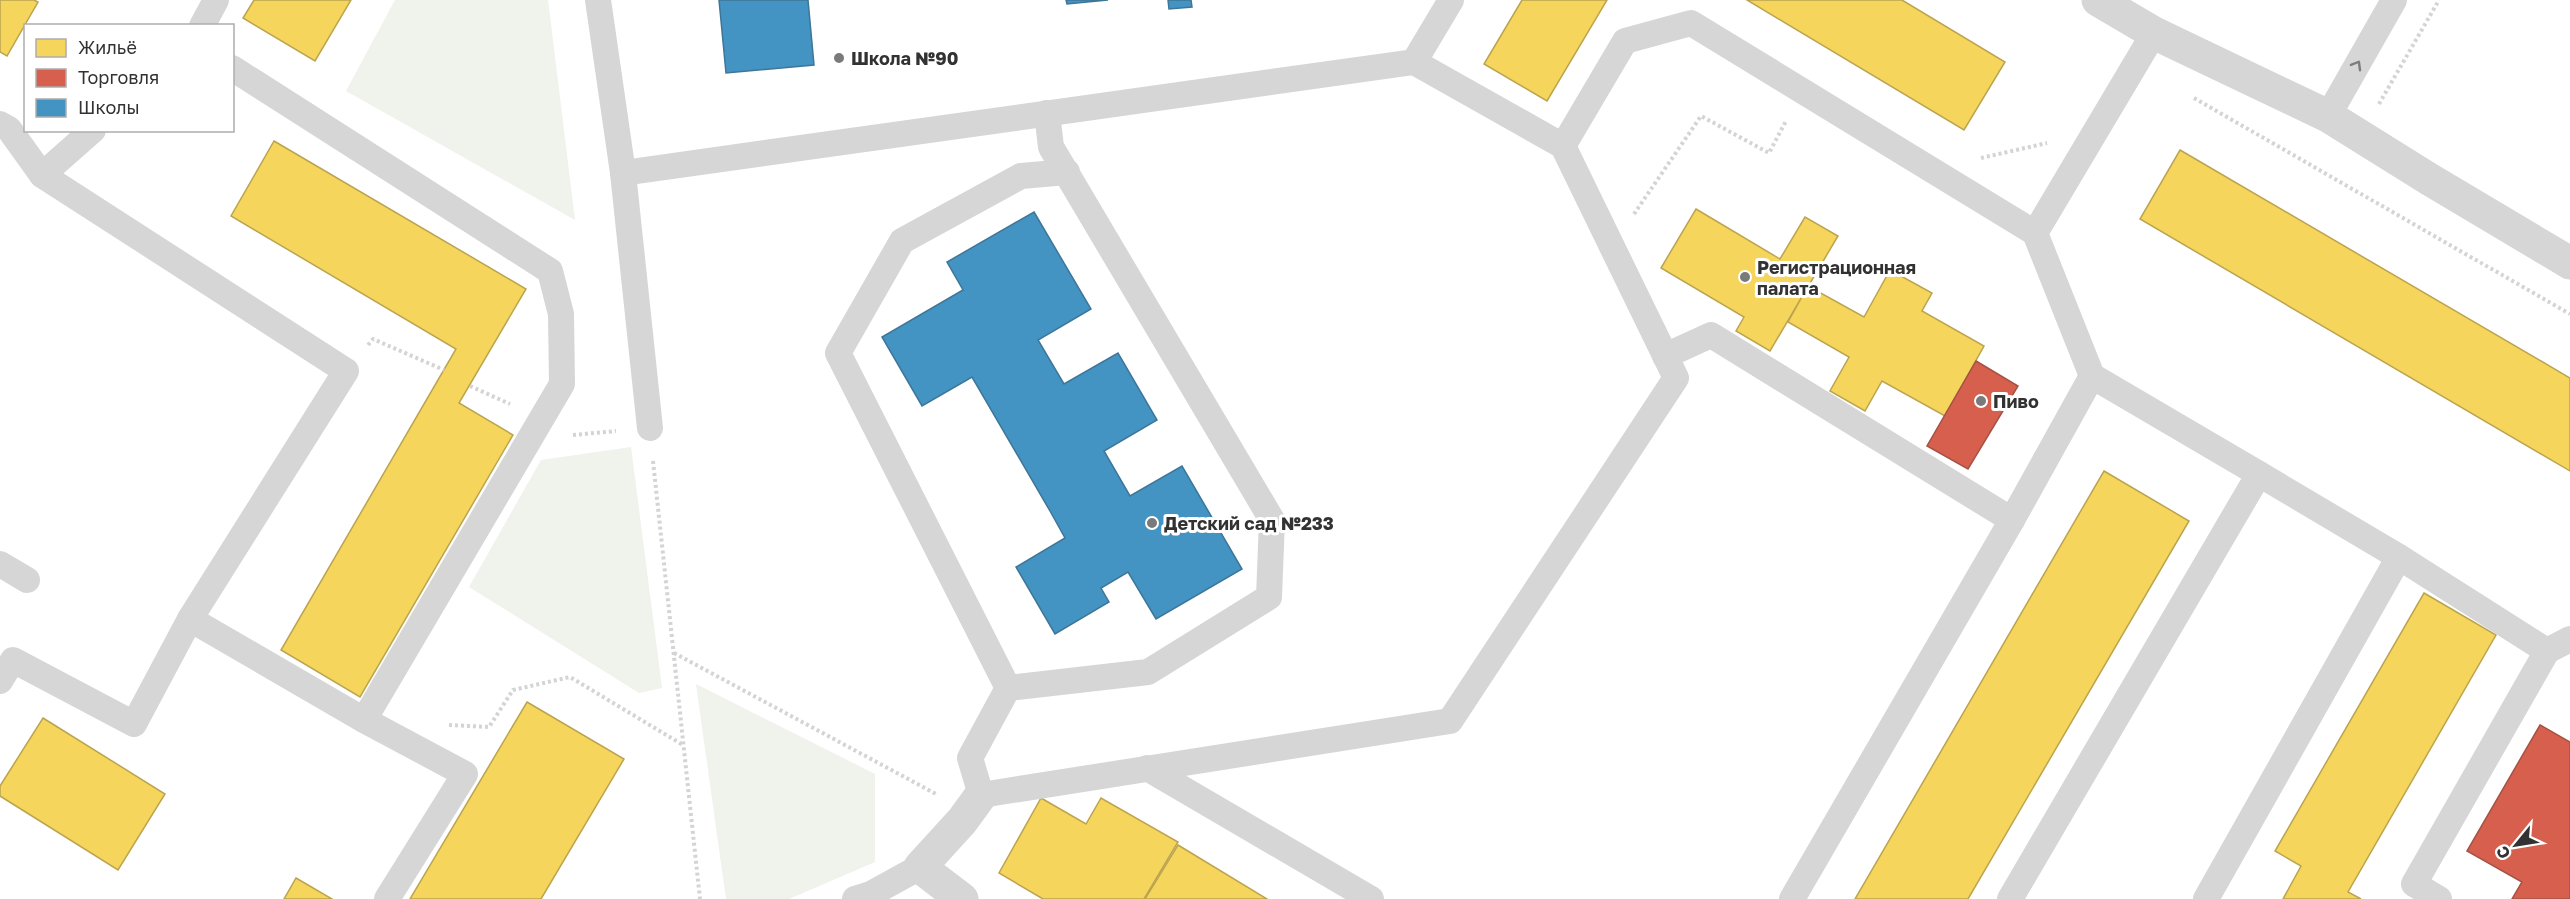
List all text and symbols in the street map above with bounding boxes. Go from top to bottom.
legend [24,24,234,132]
text: Жильё [78,36,137,58]
place label: Школа №90 [851,47,958,69]
marker: Школа №90 [832,51,846,65]
one-way arrow [2350,61,2361,71]
text: Торговля [78,66,159,88]
text: Школы [78,96,140,118]
place label: Регистрационная палата [1757,256,1916,299]
marker: Регистрационная палата [1738,270,1752,284]
place label: Пиво [1993,390,2039,412]
marker: Пиво [1974,394,1988,408]
place label: Детский сад №233 [1164,512,1334,534]
marker: Детский сад №233 [1145,516,1159,530]
north arrow [2486,815,2546,875]
text: С [2492,843,2515,862]

